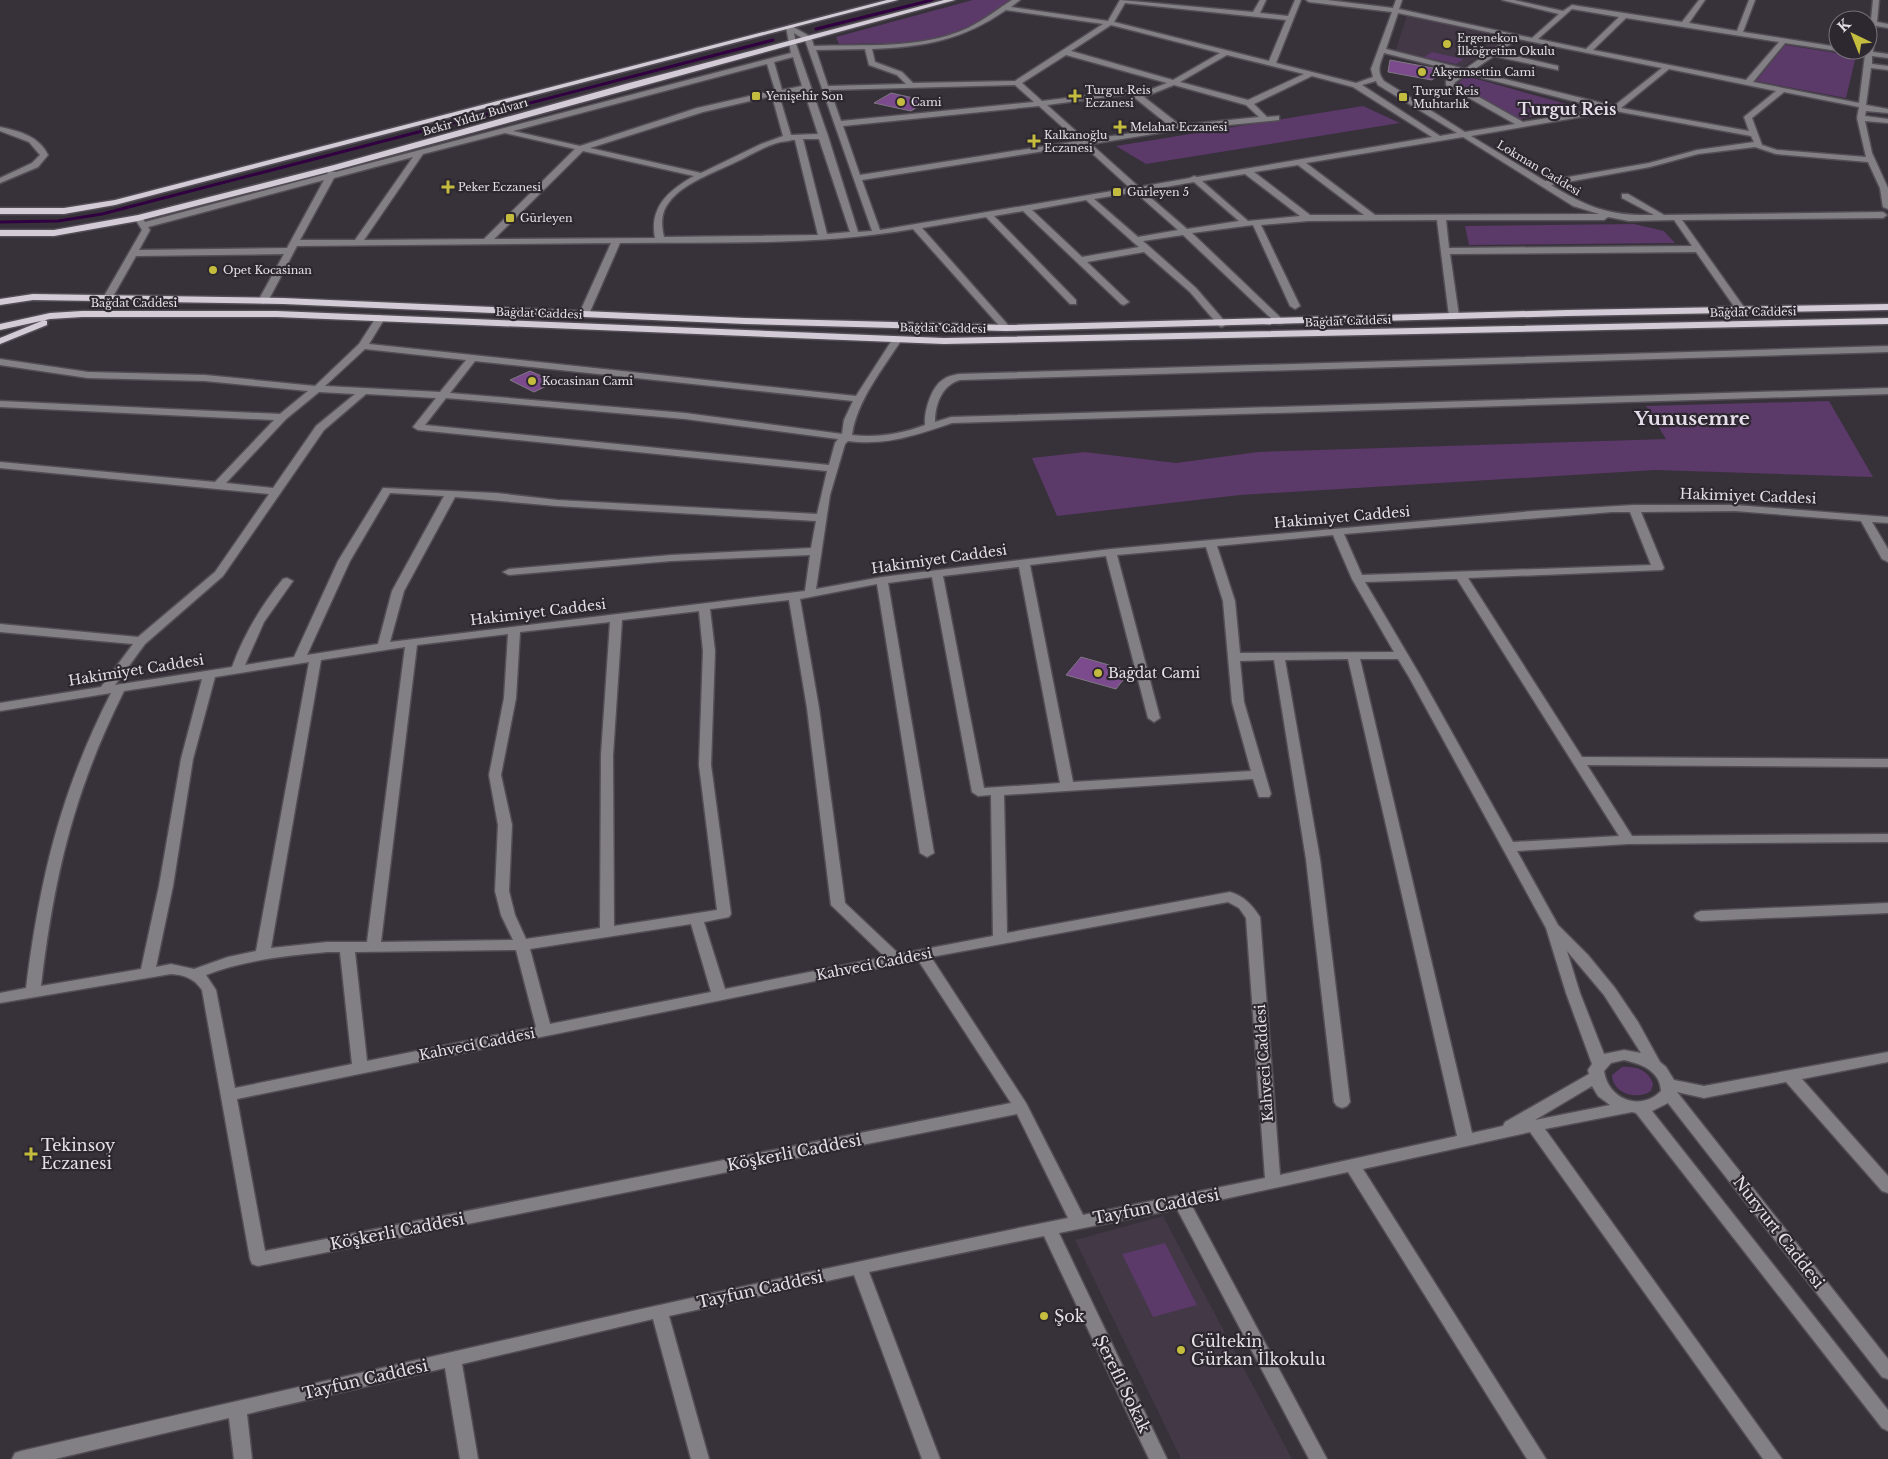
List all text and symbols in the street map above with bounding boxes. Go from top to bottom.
north arrow [1828,10,1878,60]
text: K [1834,15,1855,36]
place label: Ergenekon İlköğretim Okulu [1457,31,1556,58]
marker: Ergenekon İlköğretim Okulu [1441,38,1453,50]
place label: Akşemsettin Cami [1431,65,1535,79]
marker: Akşemsettin Cami [1416,66,1428,78]
place label: Turgut Reis Eczanesi [1085,83,1151,110]
place label: Turgut Reis Muhtarlık [1413,84,1479,111]
place label: Yenişehir Son [765,89,844,103]
marker: Yenişehir Son [750,90,762,102]
marker: Turgut Reis Eczanesi [1069,90,1081,102]
marker: Turgut Reis Muhtarlık [1397,91,1409,103]
street label: Bekir Yıldız Bulvarı [421,95,530,139]
place label: Cami [911,95,942,109]
marker: Cami [895,96,907,108]
district label: Turgut Reis [1517,99,1617,119]
place label: Melahat Eczanesi [1130,120,1228,134]
marker: Melahat Eczanesi [1114,121,1126,133]
place label: Kalkanoğlu Eczanesi [1044,128,1108,155]
marker: Kalkanoğlu Eczanesi [1028,135,1040,147]
street label: Lokman Caddesi [1494,137,1584,199]
place label: Peker Eczanesi [458,180,541,194]
marker: Peker Eczanesi [442,181,454,193]
place label: Gürleyen 5 [1127,185,1189,199]
marker: Gürleyen 5 [1111,186,1123,198]
place label: Gürleyen [520,211,573,225]
marker: Gürleyen [504,212,516,224]
place label: Opet Kocasinan [223,263,312,277]
marker: Opet Kocasinan [207,264,219,276]
street label: Bağdat Caddesi [91,296,178,310]
street label: Bağdat Caddesi [495,304,583,322]
street label: Bağdat Caddesi [1710,304,1797,320]
street label: Bağdat Caddesi [1304,312,1392,330]
street label: Bağdat Caddesi [900,320,987,336]
place label: Kocasinan Cami [542,374,633,388]
marker: Kocasinan Cami [526,375,538,387]
district label: Yunusemre [1633,407,1750,430]
street label: Hakimiyet Caddesi [1679,485,1817,507]
street label: Hakimiyet Caddesi [1273,502,1411,532]
street label: Hakimiyet Caddesi [870,541,1008,577]
street label: Hakimiyet Caddesi [469,595,607,629]
street label: Hakimiyet Caddesi [67,650,205,690]
place label: Bağdat Cami [1108,664,1200,682]
marker: Bağdat Cami [1092,667,1104,679]
street label: Kahveci Caddesi [815,944,934,984]
street label: Kahveci Caddesi [1251,1003,1277,1122]
street label: Kahveci Caddesi [418,1024,537,1064]
street label: Köşkerli Caddesi [725,1129,863,1175]
place label: Tekinsoy Eczanesi [41,1135,116,1173]
marker: Tekinsoy Eczanesi [25,1148,37,1160]
street label: Nuryurt Caddesi [1729,1172,1829,1292]
street label: Tayfun Caddesi [1091,1184,1221,1228]
street label: Köşkerli Caddesi [328,1208,466,1254]
street label: Tayfun Caddesi [695,1266,825,1312]
place label: Şok [1054,1306,1085,1326]
marker: Şok [1038,1310,1050,1322]
place label: Gültekin Gürkan İlkokulu [1191,1331,1326,1369]
street label: Şerefli Sokak [1091,1332,1155,1436]
marker: Gültekin Gürkan İlkokulu [1175,1344,1187,1356]
street label: Tayfun Caddesi [300,1355,430,1403]

